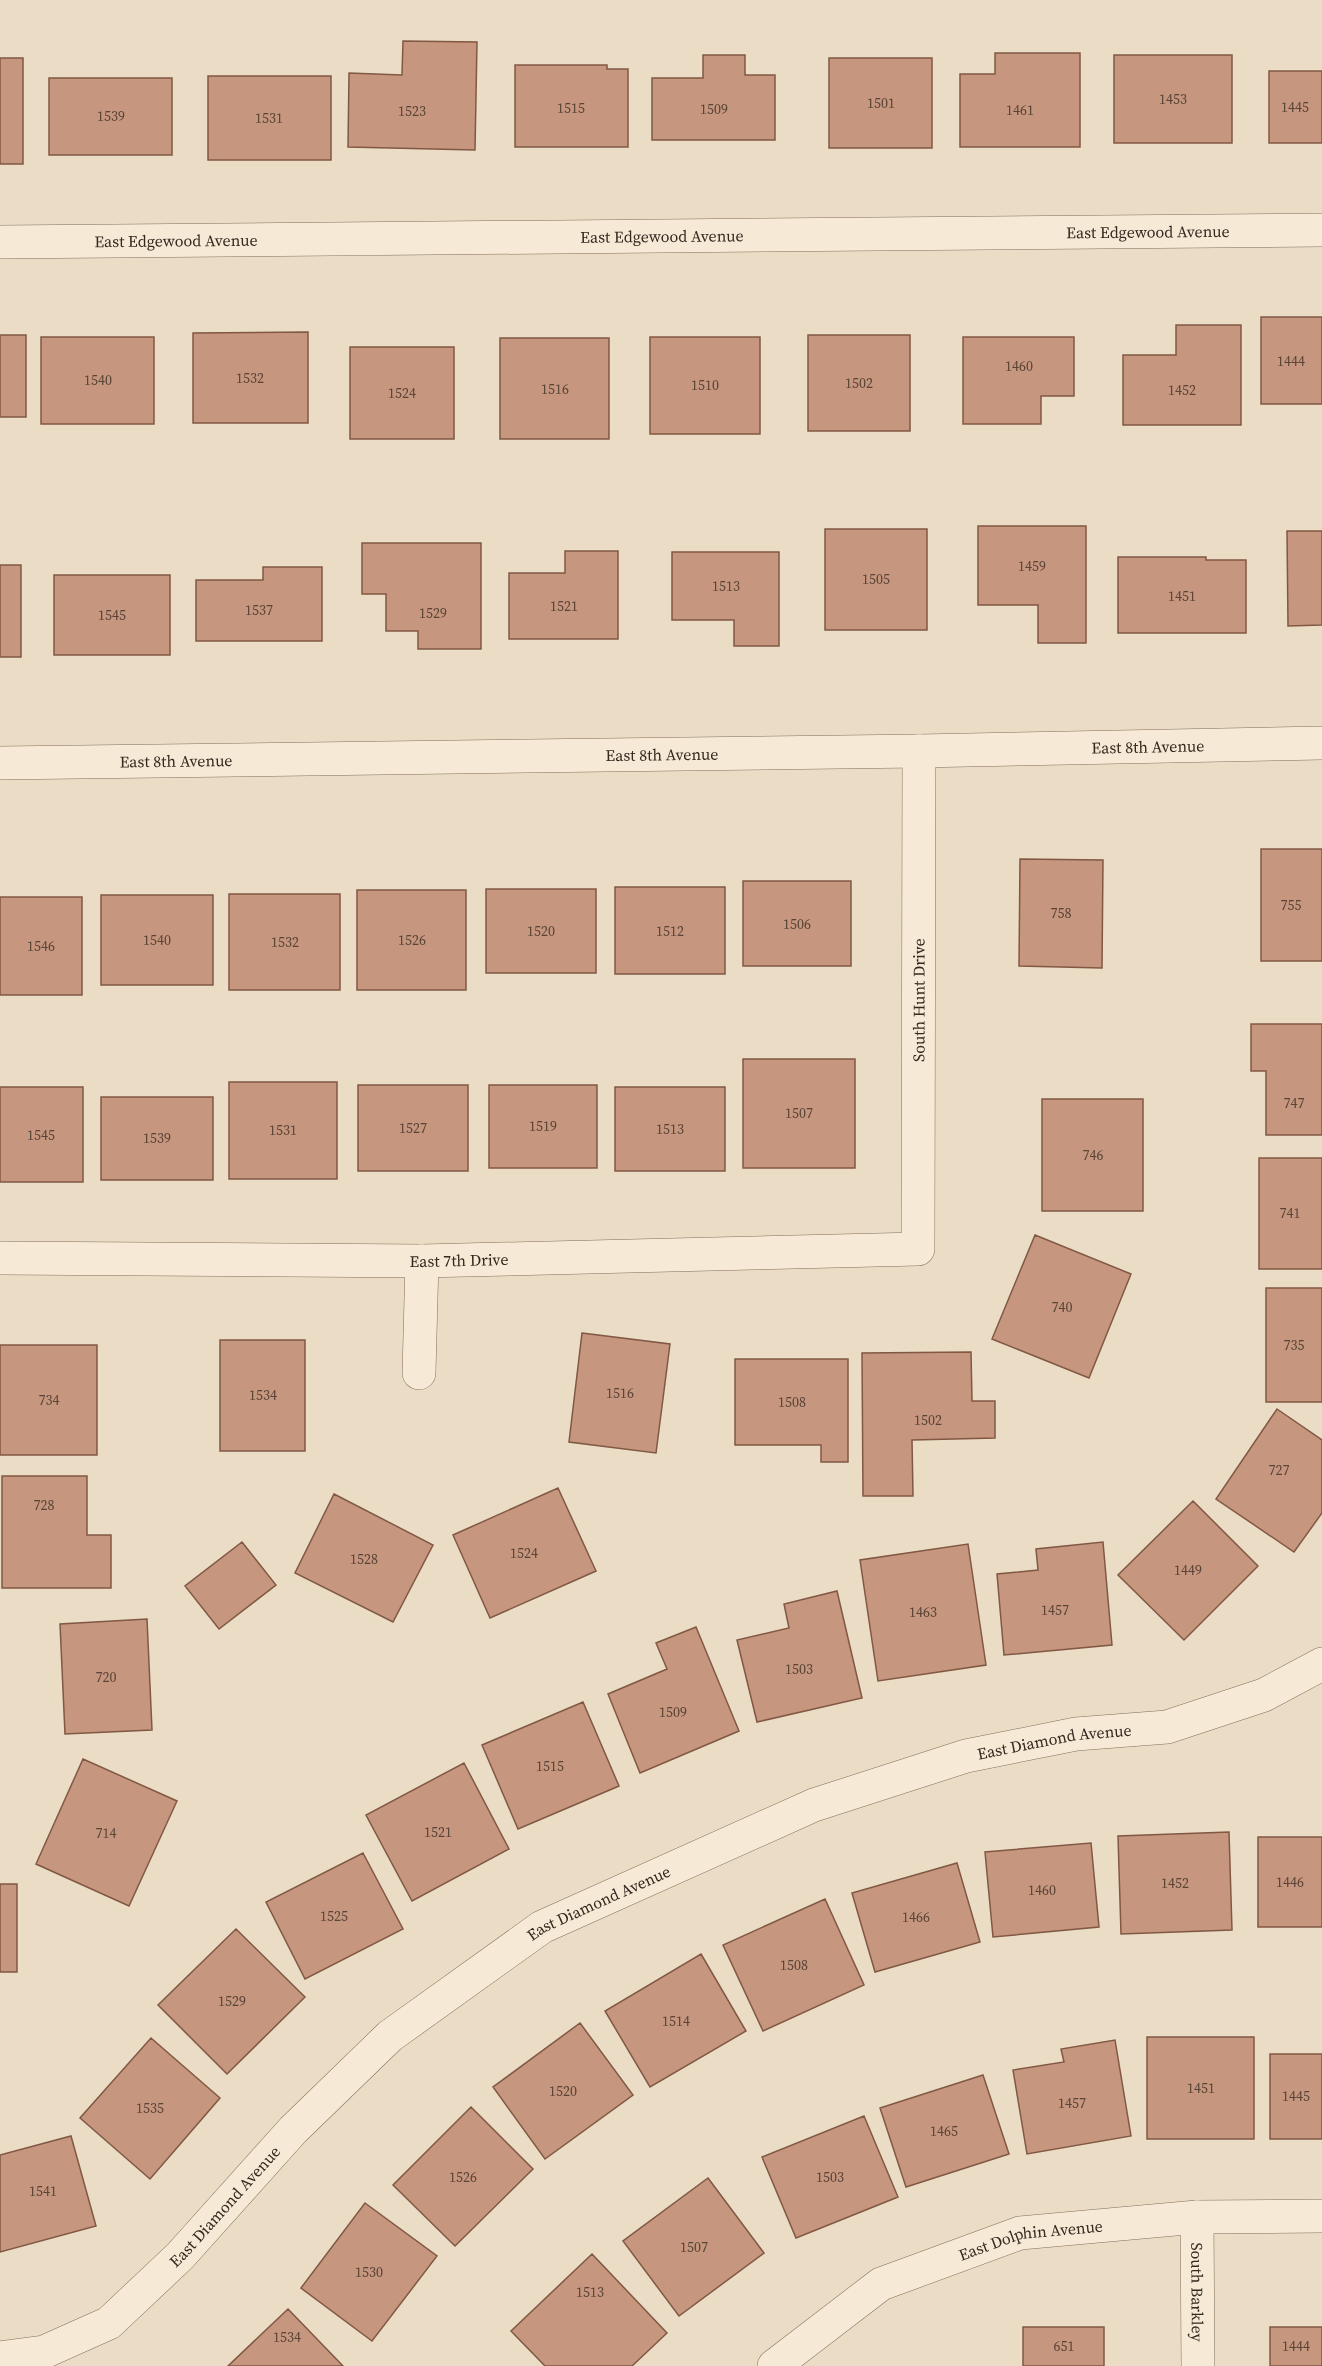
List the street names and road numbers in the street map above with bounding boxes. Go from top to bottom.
street label: East Edgewood Avenue [1066,220,1230,243]
street label: East Edgewood Avenue [580,224,744,248]
street label: East Edgewood Avenue [94,229,258,252]
street label: East 8th Avenue [1091,734,1205,759]
street label: East 8th Avenue [605,743,719,766]
street label: East 8th Avenue [119,749,233,772]
street label: South Hunt Drive [907,938,930,1062]
street label: East 7th Drive [409,1248,509,1272]
street label: East Diamond Avenue [975,1719,1132,1765]
street label: East Diamond Avenue [522,1860,674,1946]
street label: East Diamond Avenue [164,2141,285,2272]
street label: East Dolphin Avenue [955,2215,1104,2266]
street label: South Barkley [1186,2242,1209,2342]

